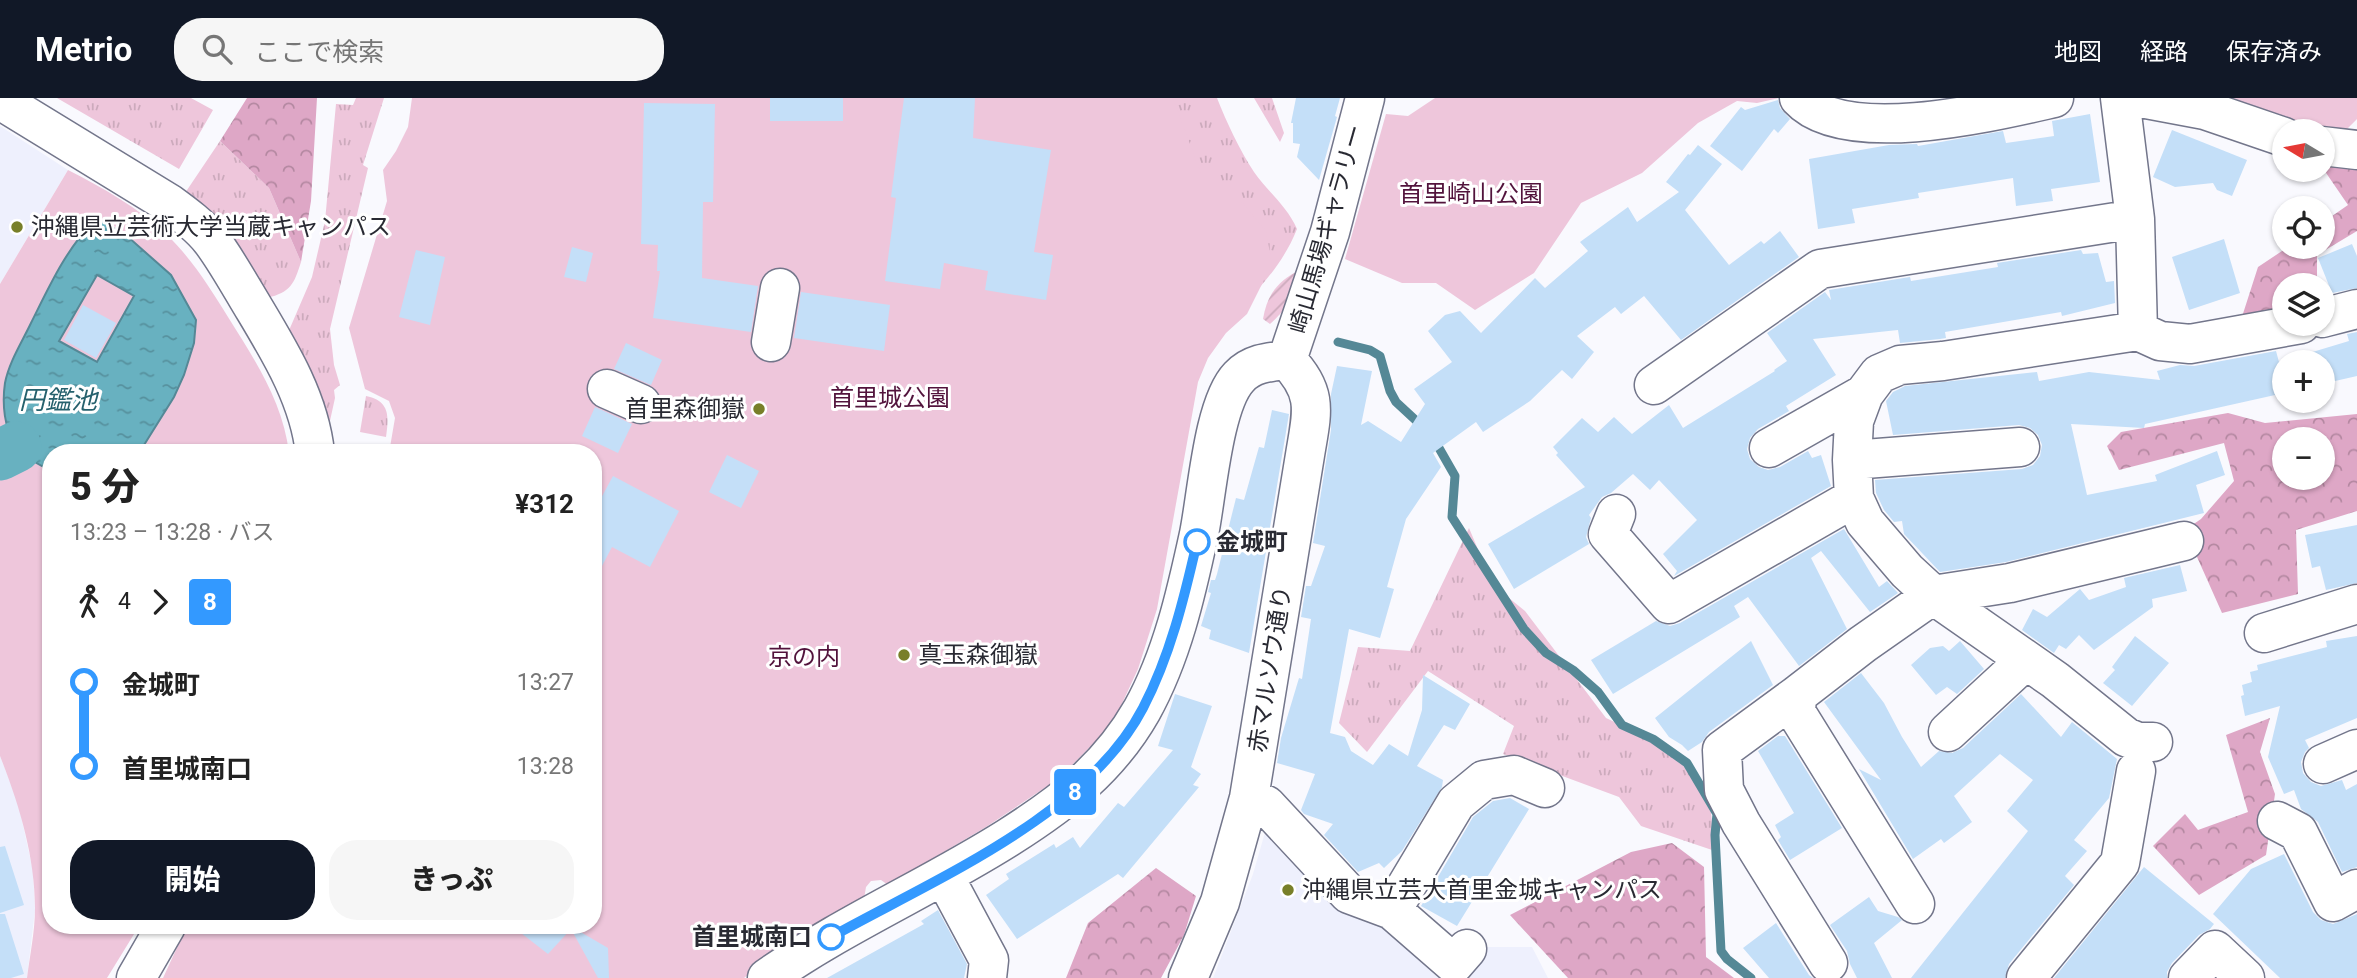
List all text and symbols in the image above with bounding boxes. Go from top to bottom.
search box [174,18,664,81]
text: Metrio [35,30,132,69]
icon: search [198,30,236,68]
text: ここで検索 [254,37,384,67]
text: 地図 [2054,38,2102,66]
text: 経路 [2140,38,2188,66]
text: 保存済み [2226,38,2322,66]
north arrow [2272,119,2334,182]
map controls [2272,119,2335,490]
street label: 崎山馬場ギャラリー [1284,121,1370,337]
park label: 首里崎山公園 [1399,180,1543,208]
button: locate [2272,196,2335,259]
place label: 沖縄県立芸術大学当蔵キャンパス [31,213,391,241]
marker: 沖縄県立芸術大学当蔵キャンパス [9,219,25,235]
button: layers [2272,273,2335,336]
button: + [2272,350,2335,413]
park label: 首里城公園 [830,384,950,412]
water label: 円鑑池 [19,385,100,415]
place label: 首里森御嶽 [625,395,745,423]
marker: 首里森御嶽 [751,401,767,417]
button: − [2272,427,2335,490]
text: 5 分 [70,465,139,509]
text: ¥312 [515,489,574,519]
text: 13:23 – 13:28 · バス [70,519,274,546]
place label: 金城町 [1216,528,1288,556]
marker: 金城町 [1184,529,1210,555]
icon: walk [70,583,108,621]
icon: forward [141,583,179,621]
street label: 赤マルソウ通り [1243,584,1297,754]
text: 4 [118,588,131,615]
text: 8 [203,588,217,616]
place label: 真玉森御嶽 [918,641,1038,669]
park label: 京の内 [768,643,840,671]
marker: 真玉森御嶽 [896,647,912,663]
text: 13:27 [517,669,574,696]
text: 金城町 [122,670,200,700]
text: 13:28 [517,753,574,780]
text: 首里城南口 [122,754,252,784]
line badge: 8 [1052,769,1098,815]
text: 8 [1068,778,1082,806]
button: 開始 [70,840,315,920]
button: きっぷ [329,840,574,920]
place label: 沖縄県立芸大首里金城キャンパス [1302,876,1662,904]
marker: 沖縄県立芸大首里金城キャンパス [1280,882,1296,898]
place label: 首里城南口 [692,923,812,951]
marker: 首里城南口 [818,924,844,950]

